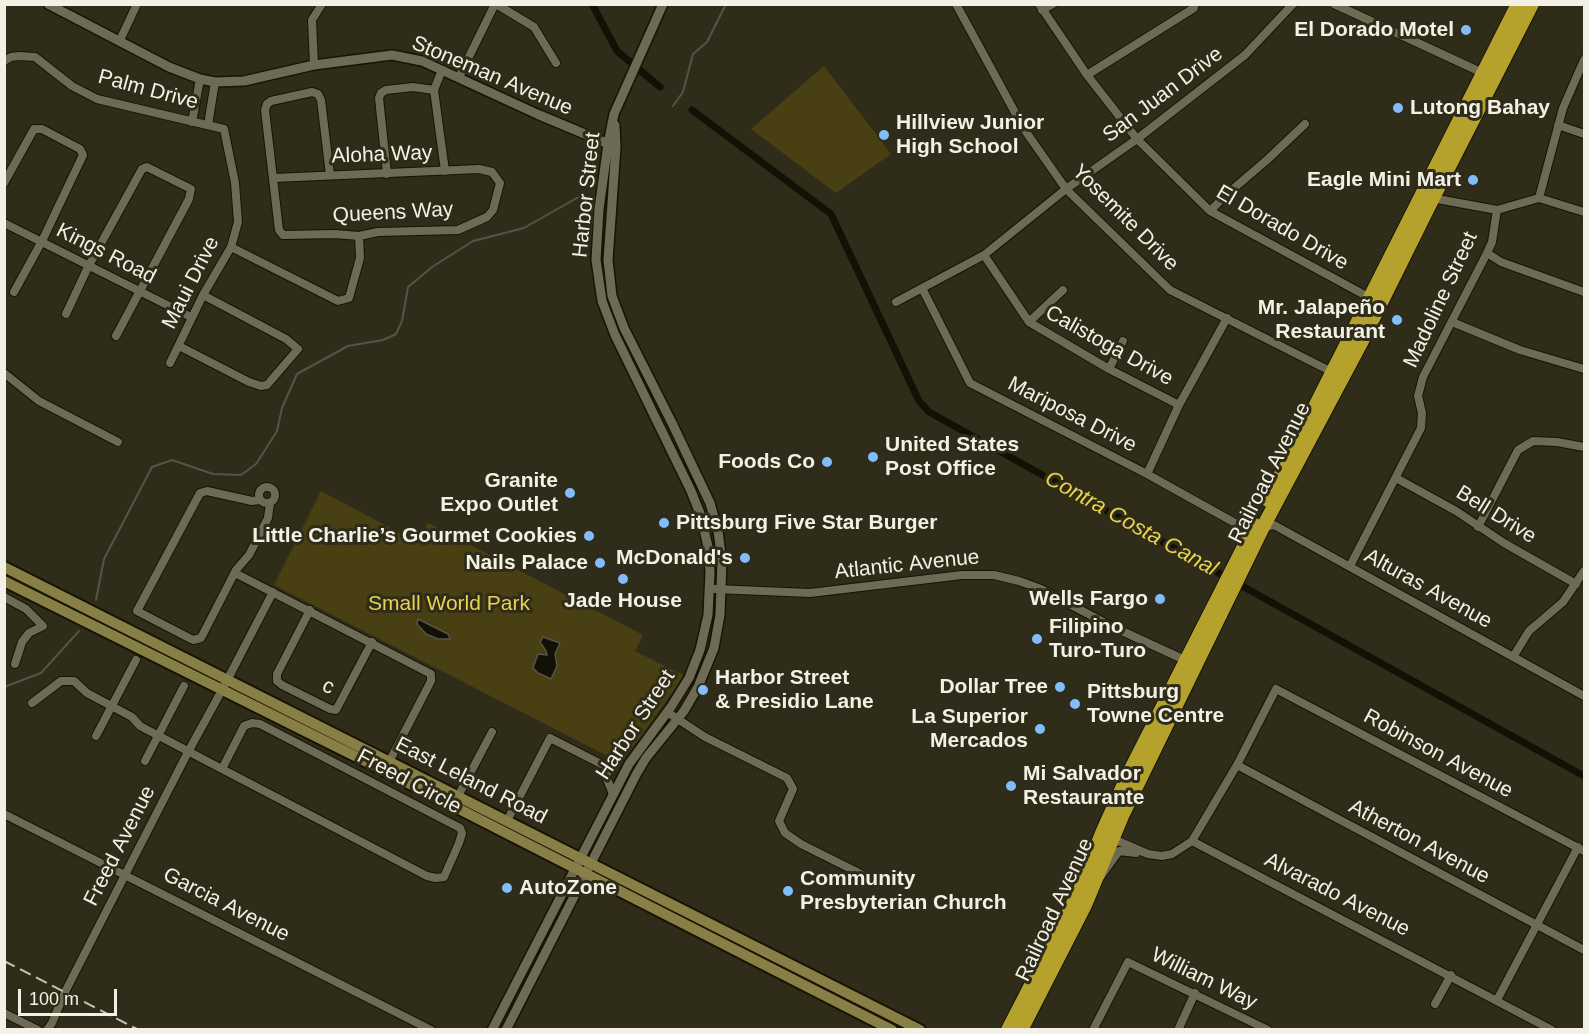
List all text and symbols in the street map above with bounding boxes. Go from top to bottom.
place label: El Dorado Motel [1294,17,1454,43]
marker: El Dorado Motel [1459,23,1473,37]
street label: Stoneman Avenue [408,31,576,121]
street label: San Juan Drive [1098,42,1228,148]
street label: Palm Drive [95,65,201,115]
place label: Lutong Bahay [1410,95,1550,121]
marker: Lutong Bahay [1391,101,1405,115]
place label: Hillview Junior High School [896,110,1044,160]
marker: Hillview Junior High School [877,128,891,142]
street label: Harbor Street [568,131,606,259]
street label: Aloha Way [331,141,433,169]
street label: Yosemite Drive [1066,159,1184,277]
place label: Eagle Mini Mart [1307,167,1461,193]
marker: Eagle Mini Mart [1466,173,1480,187]
street label: El Dorado Drive [1212,180,1352,276]
street label: Queens Way [332,197,454,229]
street label: Kings Road [52,218,160,290]
street label: Madoline Street [1399,228,1483,372]
street label: Maui Drive [157,233,225,333]
place label: Mr. Jalapeño Restaurant [1258,295,1385,345]
street label: Calistoga Drive [1041,300,1177,392]
marker: Mr. Jalapeño Restaurant [1390,313,1404,327]
street label: Mariposa Drive [1003,372,1141,458]
street label: Railroad Avenue [1224,398,1316,548]
place label: United States Post Office [885,432,1019,482]
place label: Foods Co [718,449,815,475]
marker: United States Post Office [866,450,880,464]
marker: Foods Co [820,455,834,469]
water label: Contra Costa Canal [1040,466,1222,582]
place label: Granite Expo Outlet [440,468,558,518]
street label: Bell Drive [1451,481,1541,549]
marker: Granite Expo Outlet [563,486,577,500]
place label: Pittsburg Five Star Burger [676,510,937,536]
marker: Pittsburg Five Star Burger [657,516,671,530]
place label: Little Charlie’s Gourmet Cookies [252,523,577,549]
marker: Little Charlie’s Gourmet Cookies [582,529,596,543]
street label: Alturas Avenue [1360,544,1496,634]
place label: McDonald's [616,545,733,571]
street label: Atlantic Avenue [833,545,981,585]
place label: Nails Palace [465,550,588,576]
marker: McDonald's [738,551,752,565]
marker: Nails Palace [593,556,607,570]
marker: Jade House [616,572,630,586]
place label: Wells Fargo [1029,586,1148,612]
place label: Jade House [564,588,682,614]
park label: Small World Park [368,591,530,617]
marker: Wells Fargo [1153,592,1167,606]
place label: Filipino Turo-Turo [1049,614,1146,664]
marker: Filipino Turo-Turo [1030,632,1044,646]
street label: Harbor Street [591,665,681,785]
place label: Harbor Street & Presidio Lane [715,665,874,715]
street label: c [318,673,338,701]
place label: Dollar Tree [939,674,1048,700]
place label: Pittsburg Towne Centre [1087,679,1224,729]
marker: Dollar Tree [1053,680,1067,694]
marker: Harbor Street & Presidio Lane [696,683,710,697]
marker: Pittsburg Towne Centre [1068,697,1082,711]
place label: La Superior Mercados [911,704,1028,754]
street label: Robinson Avenue [1359,704,1517,804]
marker: La Superior Mercados [1033,722,1047,736]
street label: East Leland Road [391,732,551,830]
street label: Freed Circle [353,744,465,820]
place label: Mi Salvador Restaurante [1023,761,1144,811]
marker: Mi Salvador Restaurante [1004,779,1018,793]
street label: Freed Avenue [79,782,161,910]
street label: Atherton Avenue [1344,794,1494,890]
street label: Railroad Avenue [1011,834,1099,986]
street label: Alvarado Avenue [1260,848,1414,942]
street label: Garcia Avenue [159,862,293,948]
place label: Community Presbyterian Church [800,866,1007,916]
place label: AutoZone [519,875,617,901]
marker: AutoZone [500,881,514,895]
marker: Community Presbyterian Church [781,884,795,898]
street label: William Way [1147,943,1261,1015]
scale bar [21,977,120,1015]
text: 100 m [29,989,79,1009]

